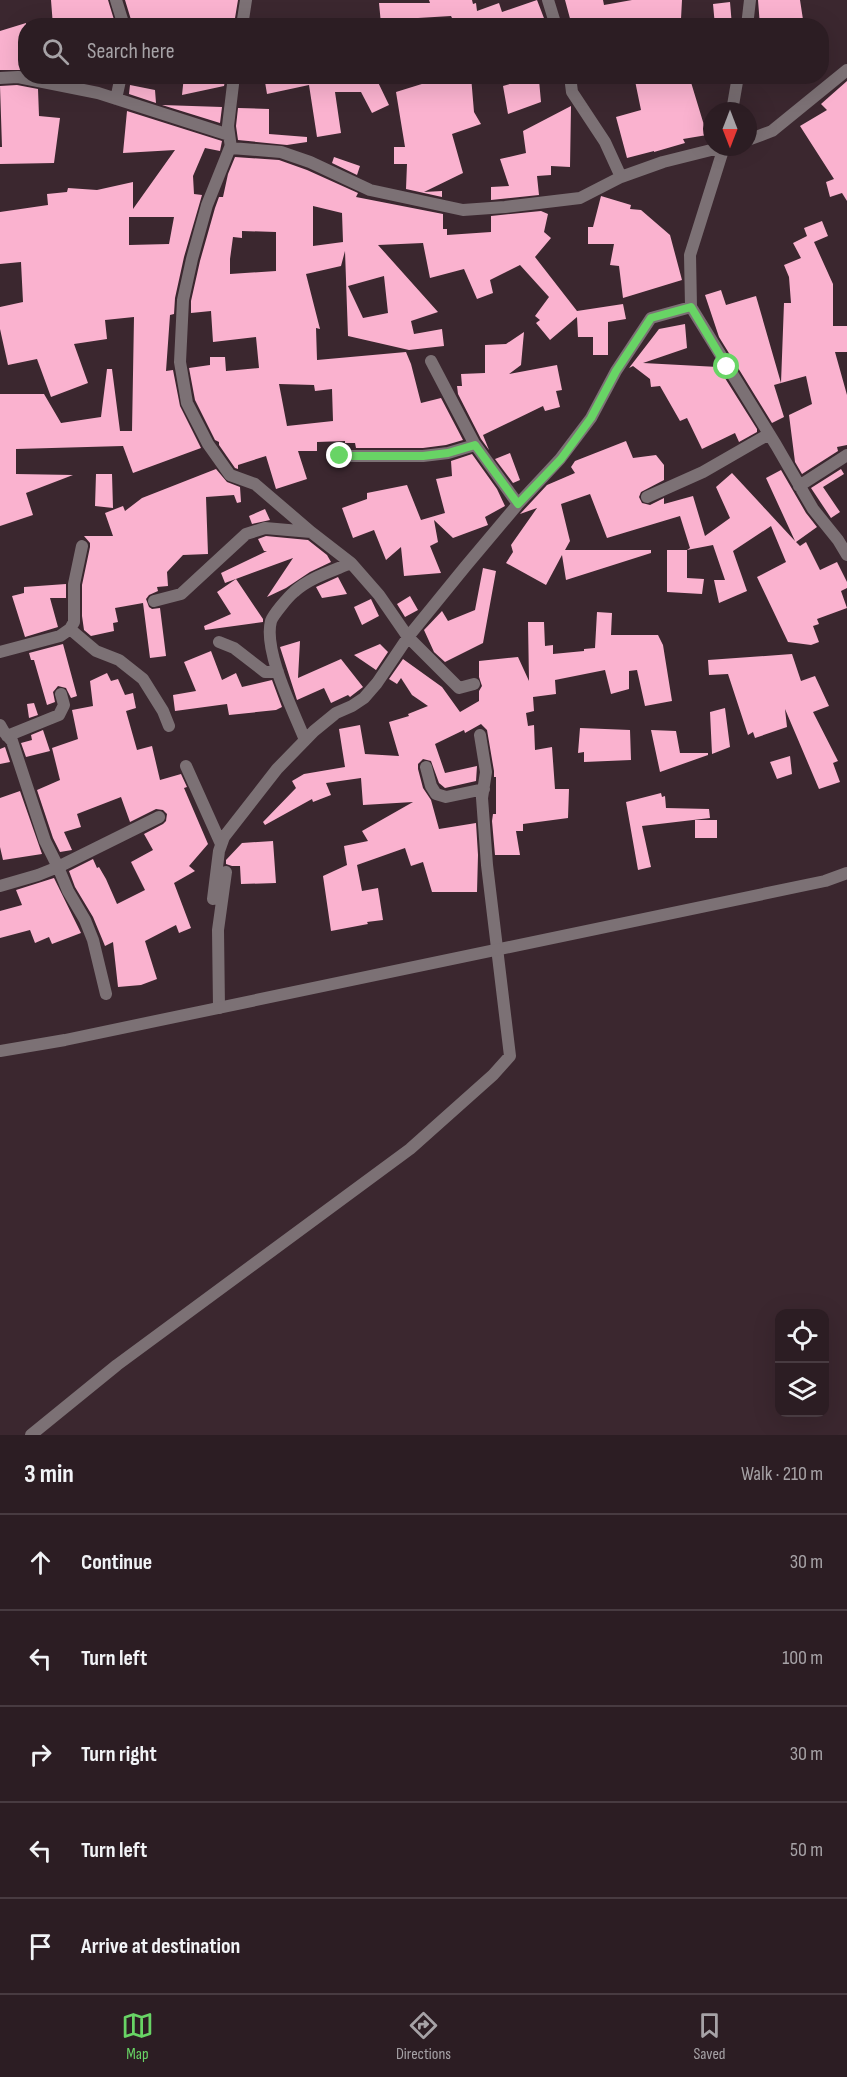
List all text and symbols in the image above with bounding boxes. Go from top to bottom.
search box [18,18,829,84]
icon: search [39,35,72,68]
text: Search here [87,38,174,65]
north arrow [703,102,757,156]
route start [713,353,739,379]
route end [326,442,352,468]
map controls [775,1309,829,1417]
button: locate [775,1309,829,1363]
button: layers [775,1363,829,1417]
text: 3 min [24,1459,74,1490]
text: Walk · 210 m [741,1462,823,1486]
icon: ahead [24,1546,57,1579]
text: Continue [81,1549,152,1576]
text: 30 m [790,1550,823,1574]
icon: left [24,1642,57,1675]
text: Turn left [81,1645,147,1672]
text: 100 m [782,1646,823,1670]
icon: right [24,1738,57,1771]
text: Turn right [81,1741,157,1768]
text: 30 m [790,1742,823,1766]
icon: left [24,1834,57,1867]
text: Turn left [81,1837,147,1864]
text: 50 m [790,1838,823,1862]
icon: arrive [24,1930,57,1963]
text: Arrive at destination [81,1933,240,1960]
tab: Map [121,2009,154,2064]
tab: Directions [396,2009,451,2064]
tab: Saved [693,2009,726,2064]

